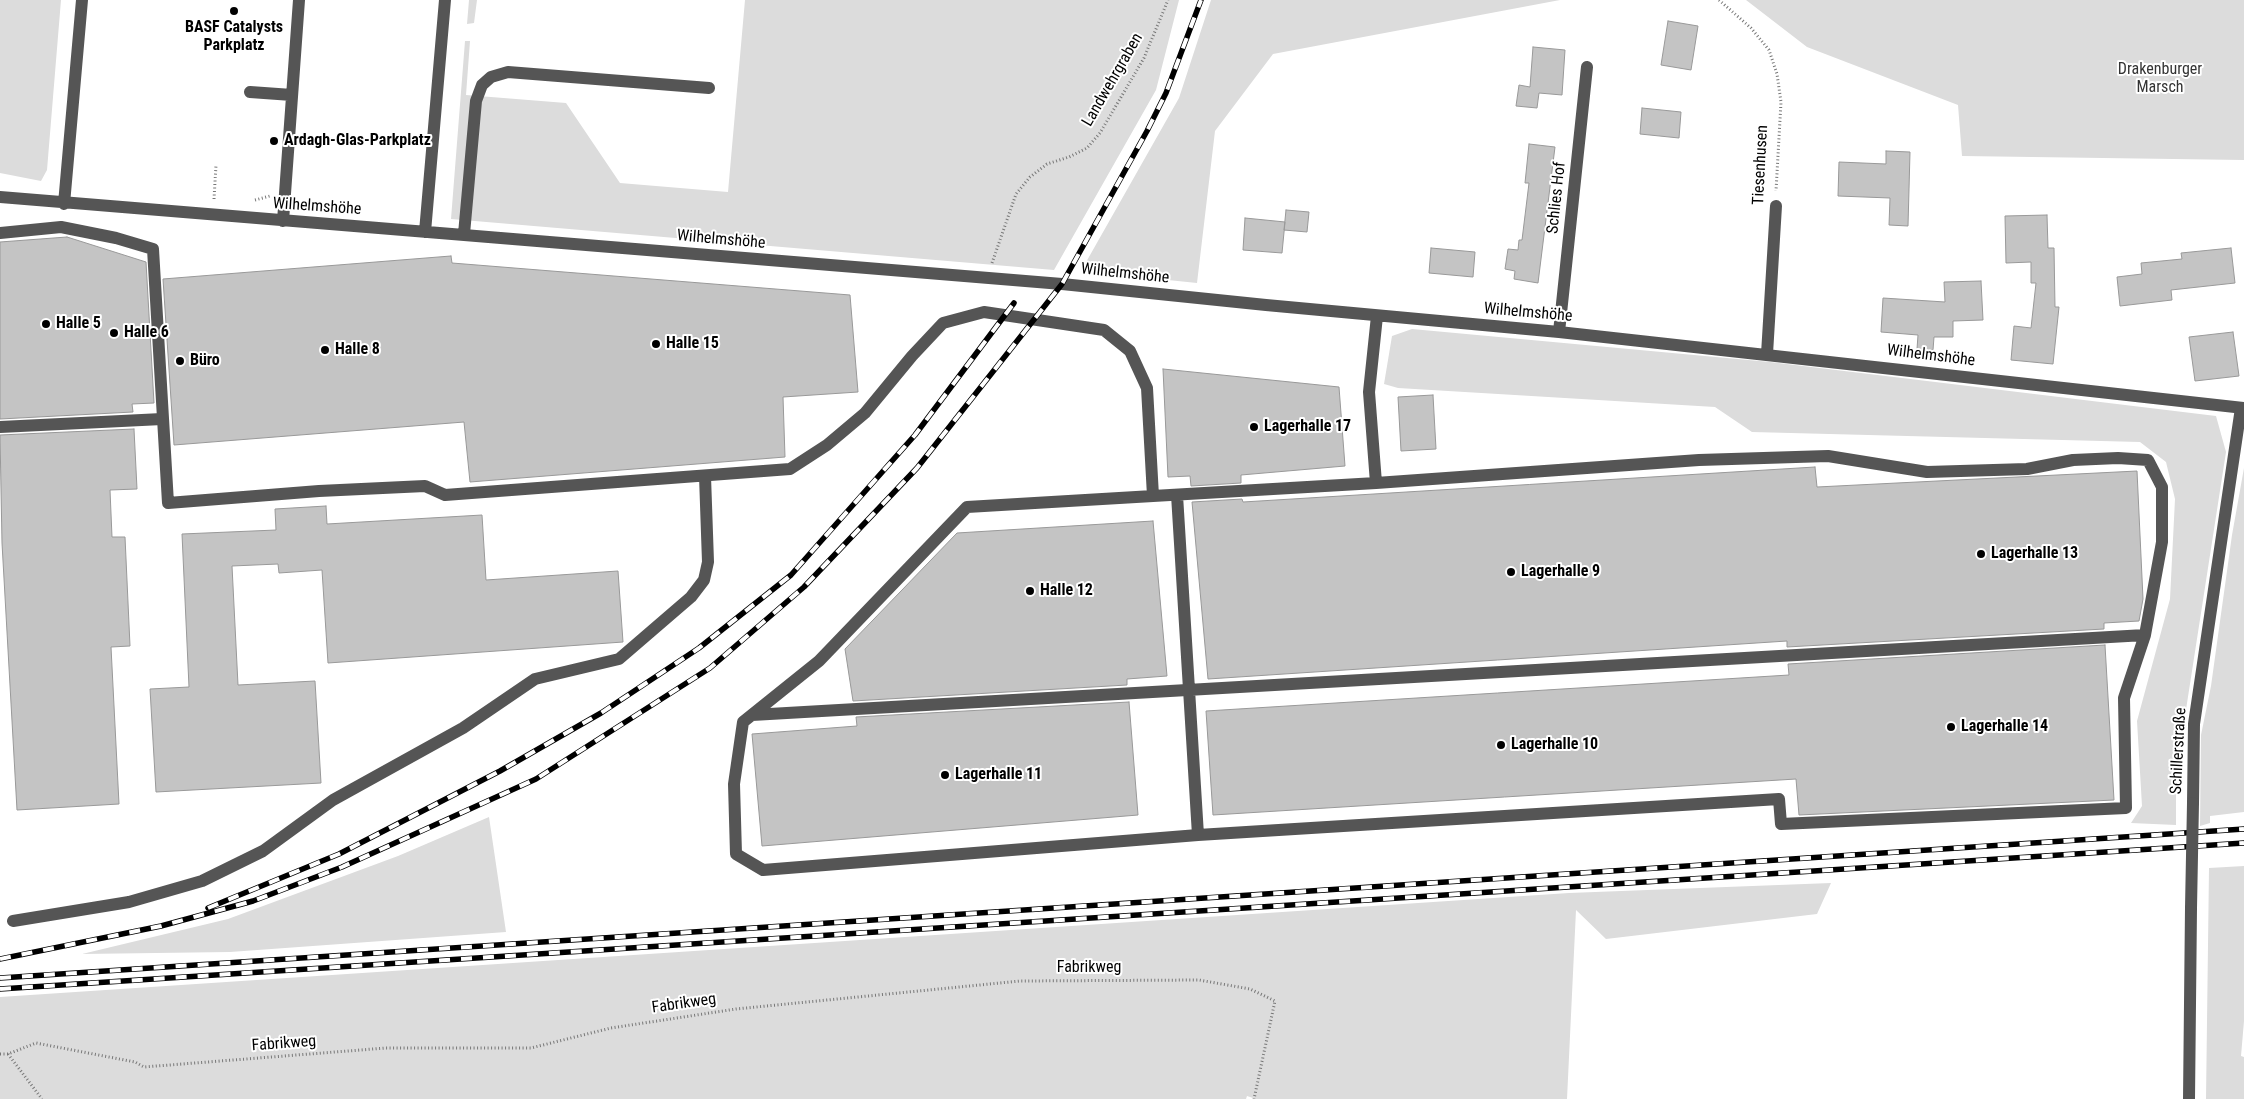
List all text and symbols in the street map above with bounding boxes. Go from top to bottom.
marker: BASF Catalysts Parkplatz [228,5,240,17]
place label: BASF Catalysts Parkplatz [185,18,283,56]
street label: Landwehrgraben [1079,30,1147,130]
park label: Drakenburger Marsch [2118,60,2202,98]
street label: Tiesenhusen [1749,125,1773,205]
place label: Ardagh-Glas-Parkplatz [284,131,431,151]
marker: Ardagh-Glas-Parkplatz [268,135,280,147]
street label: Schlies Hof [1544,161,1570,235]
street label: Wilhelmshöhe [272,194,362,220]
street label: Wilhelmshöhe [676,227,766,253]
street label: Wilhelmshöhe [1080,260,1170,288]
street label: Wilhelmshöhe [1483,300,1573,326]
place label: Halle 5 [56,314,101,334]
marker: Halle 5 [40,318,52,330]
place label: Halle 6 [124,323,169,343]
marker: Halle 6 [108,327,120,339]
place label: Halle 15 [666,334,719,354]
marker: Halle 15 [650,338,662,350]
place label: Halle 8 [335,340,380,360]
street label: Wilhelmshöhe [1886,341,1976,371]
marker: Halle 8 [319,344,331,356]
place label: Büro [190,351,220,371]
marker: Büro [174,355,186,367]
place label: Lagerhalle 17 [1264,417,1351,437]
marker: Lagerhalle 17 [1248,421,1260,433]
place label: Lagerhalle 13 [1991,544,2078,564]
marker: Lagerhalle 13 [1975,548,1987,560]
place label: Lagerhalle 9 [1521,562,1600,582]
marker: Lagerhalle 9 [1505,566,1517,578]
place label: Halle 12 [1040,581,1093,601]
marker: Halle 12 [1024,585,1036,597]
street label: Schillerstraße [2167,707,2191,795]
place label: Lagerhalle 14 [1961,717,2048,737]
marker: Lagerhalle 14 [1945,721,1957,733]
place label: Lagerhalle 10 [1511,735,1598,755]
marker: Lagerhalle 10 [1495,739,1507,751]
place label: Lagerhalle 11 [955,765,1042,785]
marker: Lagerhalle 11 [939,769,951,781]
street label: Fabrikweg [1057,958,1121,978]
street label: Fabrikweg [651,990,717,1018]
street label: Fabrikweg [251,1032,317,1056]

